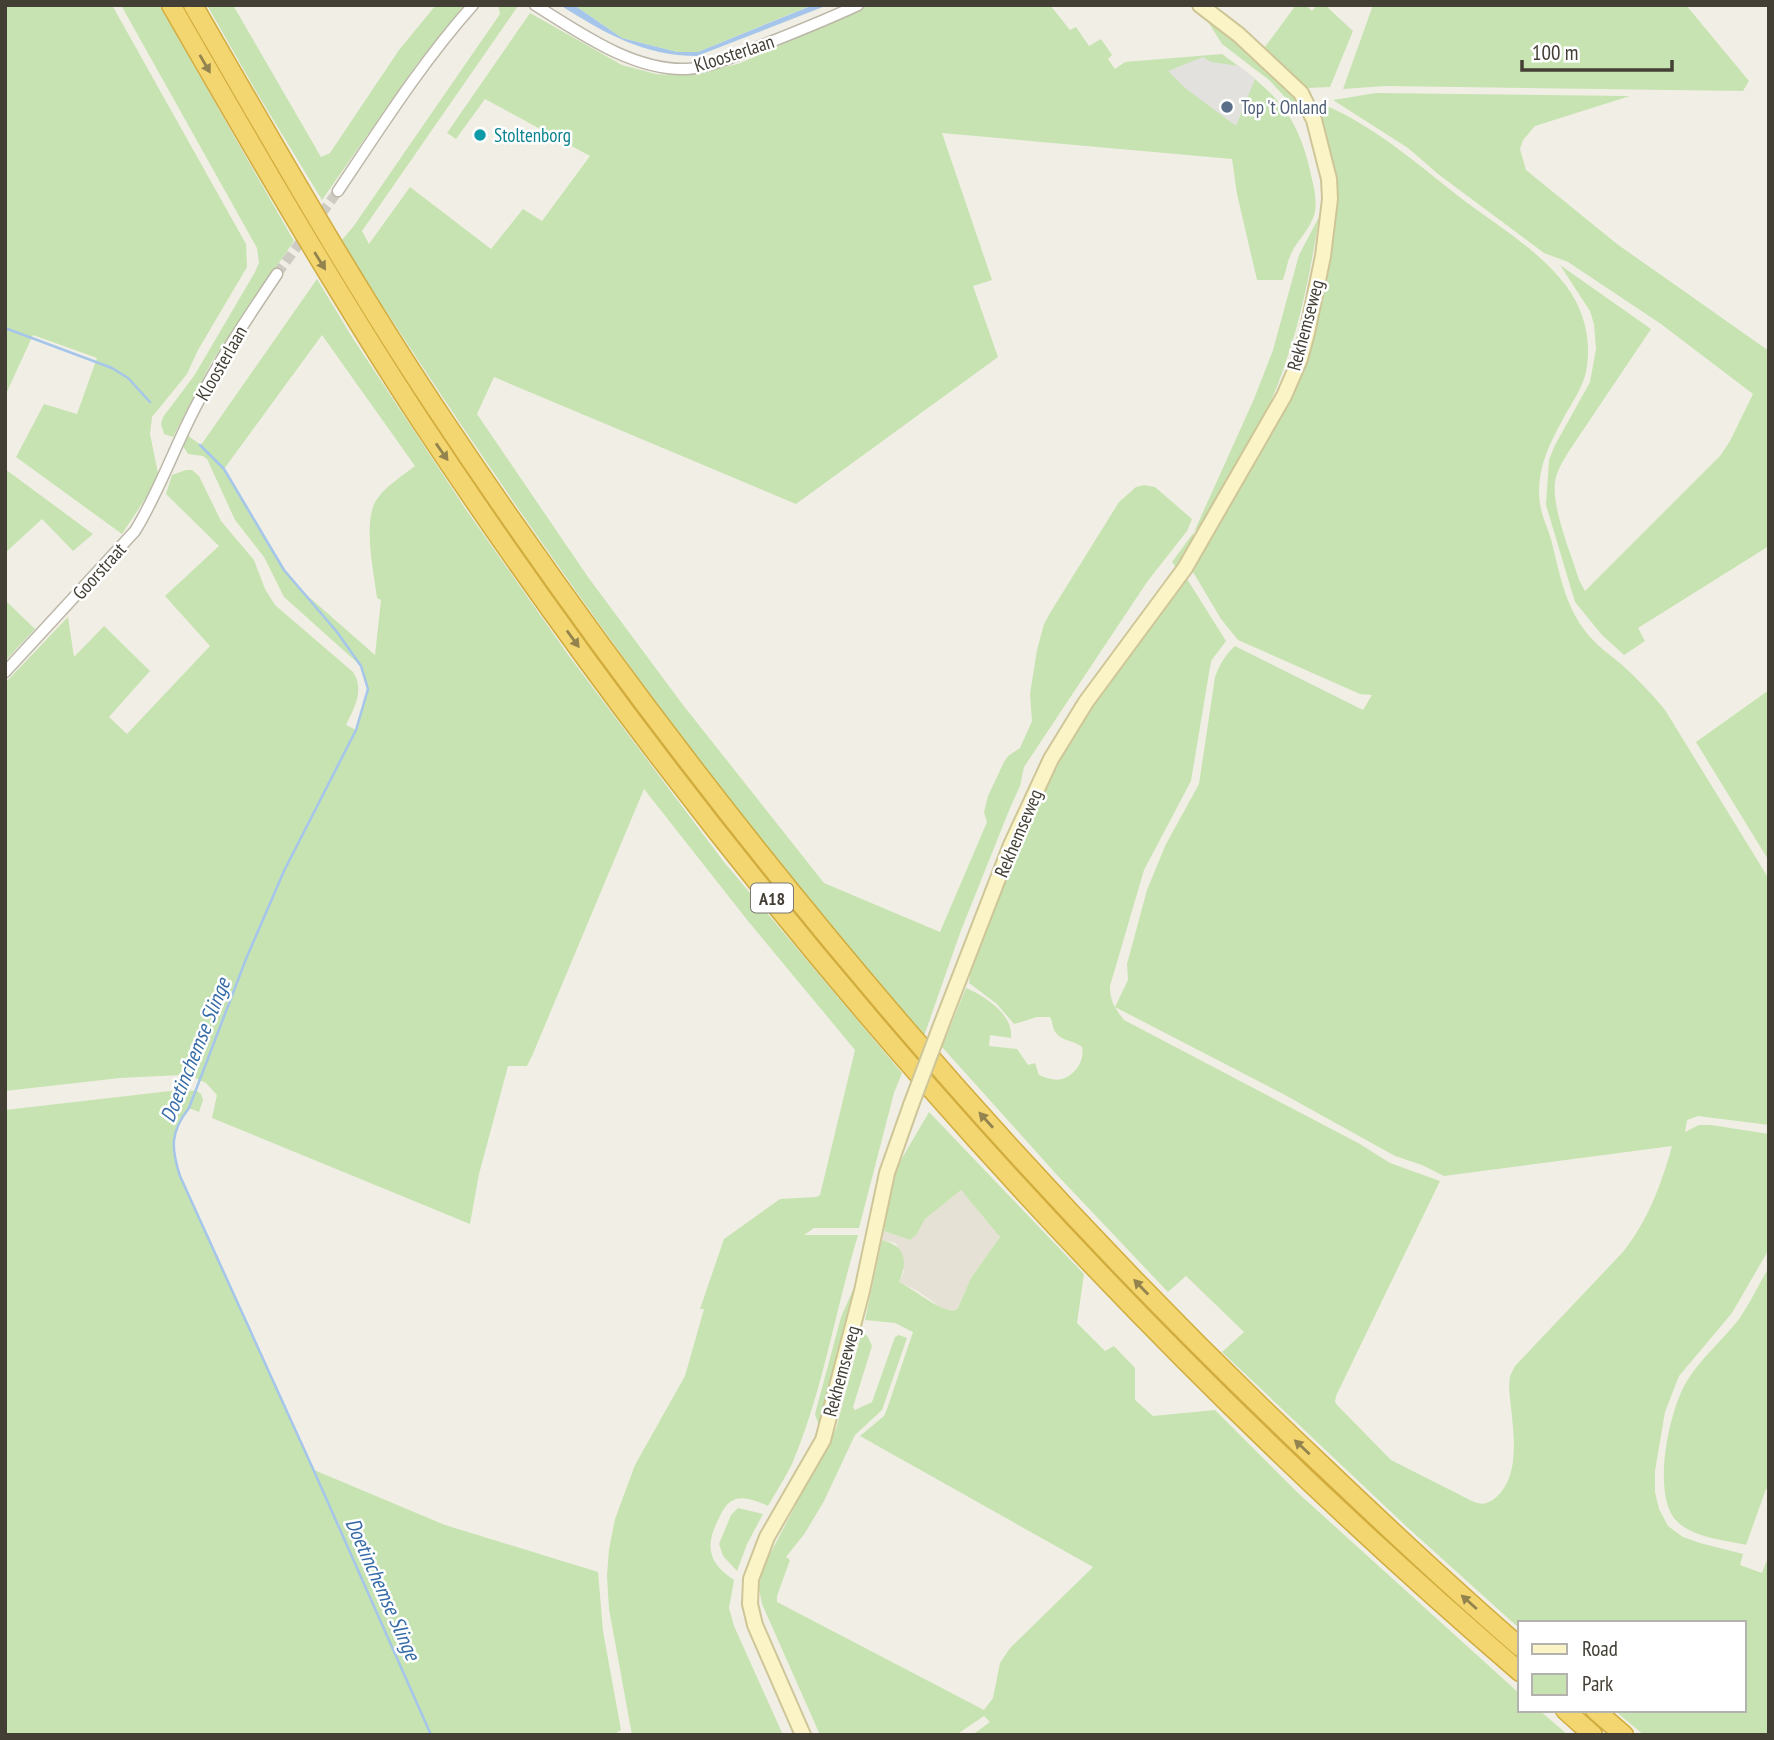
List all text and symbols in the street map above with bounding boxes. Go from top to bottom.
scale bar [1522,28,1672,72]
street label: Kloosterlaan [691,29,777,77]
text: 100 m [1532,39,1578,66]
one-way arrow [199,55,211,74]
place label: Top 't Onland [1241,95,1327,119]
marker: Top 't Onland [1219,99,1235,115]
place label: Stoltenborg [494,123,571,147]
marker: Stoltenborg [472,127,488,143]
one-way arrow [313,251,326,270]
street label: Rekhemseweg [1281,277,1329,373]
street label: Kloosterlaan [190,321,252,405]
one-way arrow [436,442,449,462]
street label: Goorstraat [67,537,131,604]
one-way arrow [566,630,580,648]
street label: Rekhemseweg [989,785,1047,881]
road number: A18 [751,884,793,912]
water label: Doetinchemse Slinge [154,973,237,1126]
one-way arrow [978,1111,994,1129]
one-way arrow [1133,1279,1149,1296]
street label: Rekhemseweg [817,1323,865,1419]
one-way arrow [1293,1439,1311,1455]
water label: Doetinchemse Slinge [340,1514,427,1666]
one-way arrow [1460,1594,1478,1610]
legend [1518,1621,1746,1712]
text: Road [1582,1635,1618,1662]
text: Park [1582,1670,1613,1697]

